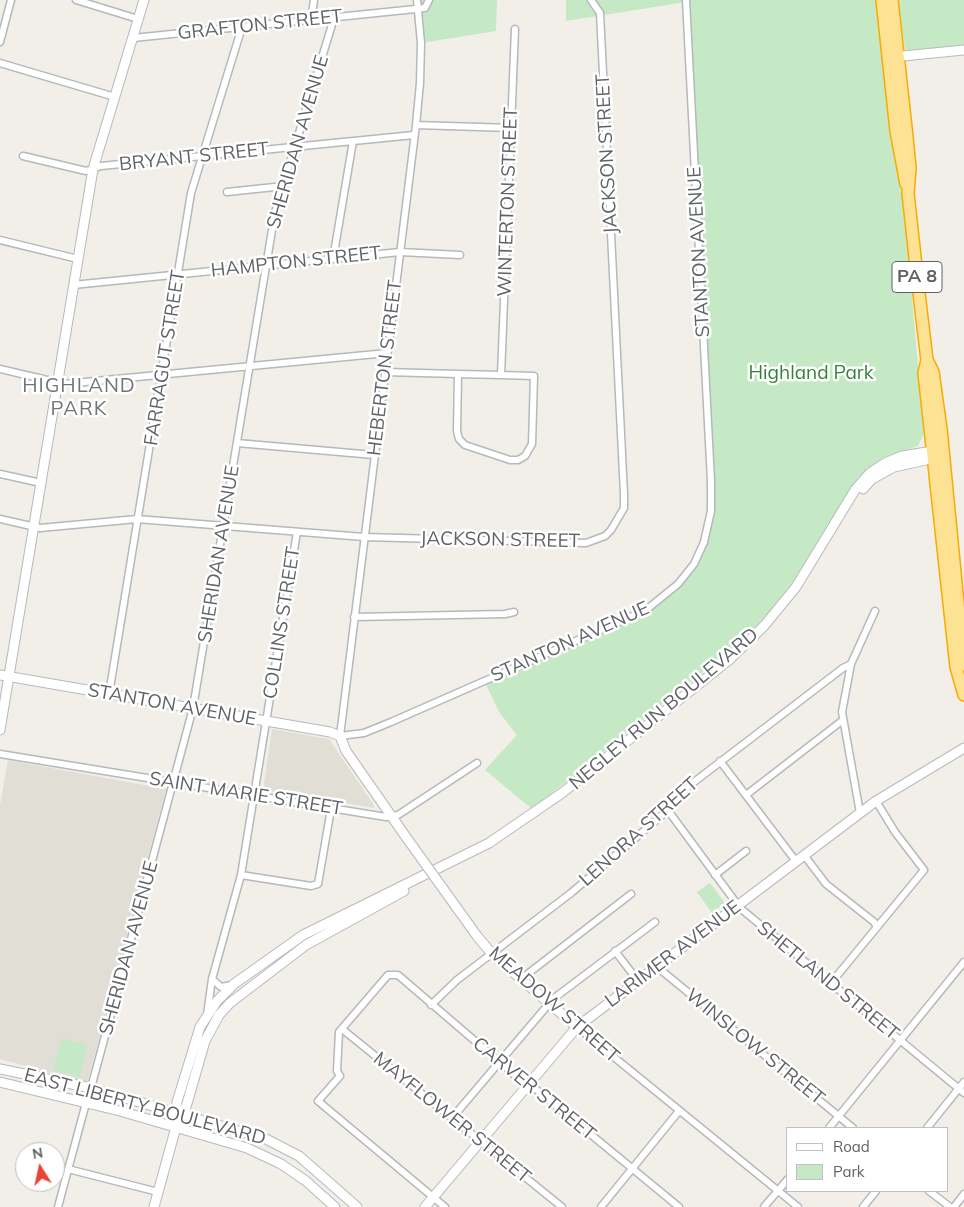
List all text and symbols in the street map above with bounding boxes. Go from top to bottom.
street label: GRAFTON STREET [176,5,344,45]
street label: SHERIDAN AVENUE [262,53,334,231]
street label: JACKSON STREET [591,74,623,234]
street label: WINTERTON STREET [493,107,523,297]
street label: BRYANT STREET [118,138,270,176]
street label: STANTON AVENUE [683,166,715,338]
street label: HAMPTON STREET [210,242,382,282]
road number: PA 8 [892,262,942,292]
street label: FARRAGUT STREET [140,269,190,447]
street label: HEBERTON STREET [363,279,407,457]
park label: Highland Park [748,362,874,384]
district label: HIGHLAND PARK [21,374,137,421]
street label: SHERIDAN AVENUE [194,464,244,644]
street label: JACKSON STREET [420,527,580,553]
street label: COLLINS STREET [259,545,305,701]
street label: STANTON AVENUE [487,597,653,687]
street label: NEGLEY RUN BOULEVARD [565,623,763,795]
street label: STANTON AVENUE [86,679,258,731]
street label: SAINT MARIE STREET [148,767,344,821]
street label: LENORA STREET [575,773,703,891]
street label: SHERIDAN AVENUE [95,858,163,1038]
street label: LARIMER AVENUE [601,895,745,1013]
street label: SHETLAND STREET [753,917,903,1045]
street label: MEADOW STREET [484,942,624,1068]
street label: WINSLOW STREET [681,984,829,1110]
street label: CARVER STREET [468,1032,600,1146]
street label: MAYFLOWER STREET [369,1048,535,1188]
street label: EAST LIBERTY BOULEVARD [22,1064,268,1150]
legend [786,1127,949,1192]
text: Road [833,1137,870,1156]
north arrow [15,1142,65,1192]
text: N [31,1143,44,1163]
text: Park [833,1162,865,1181]

